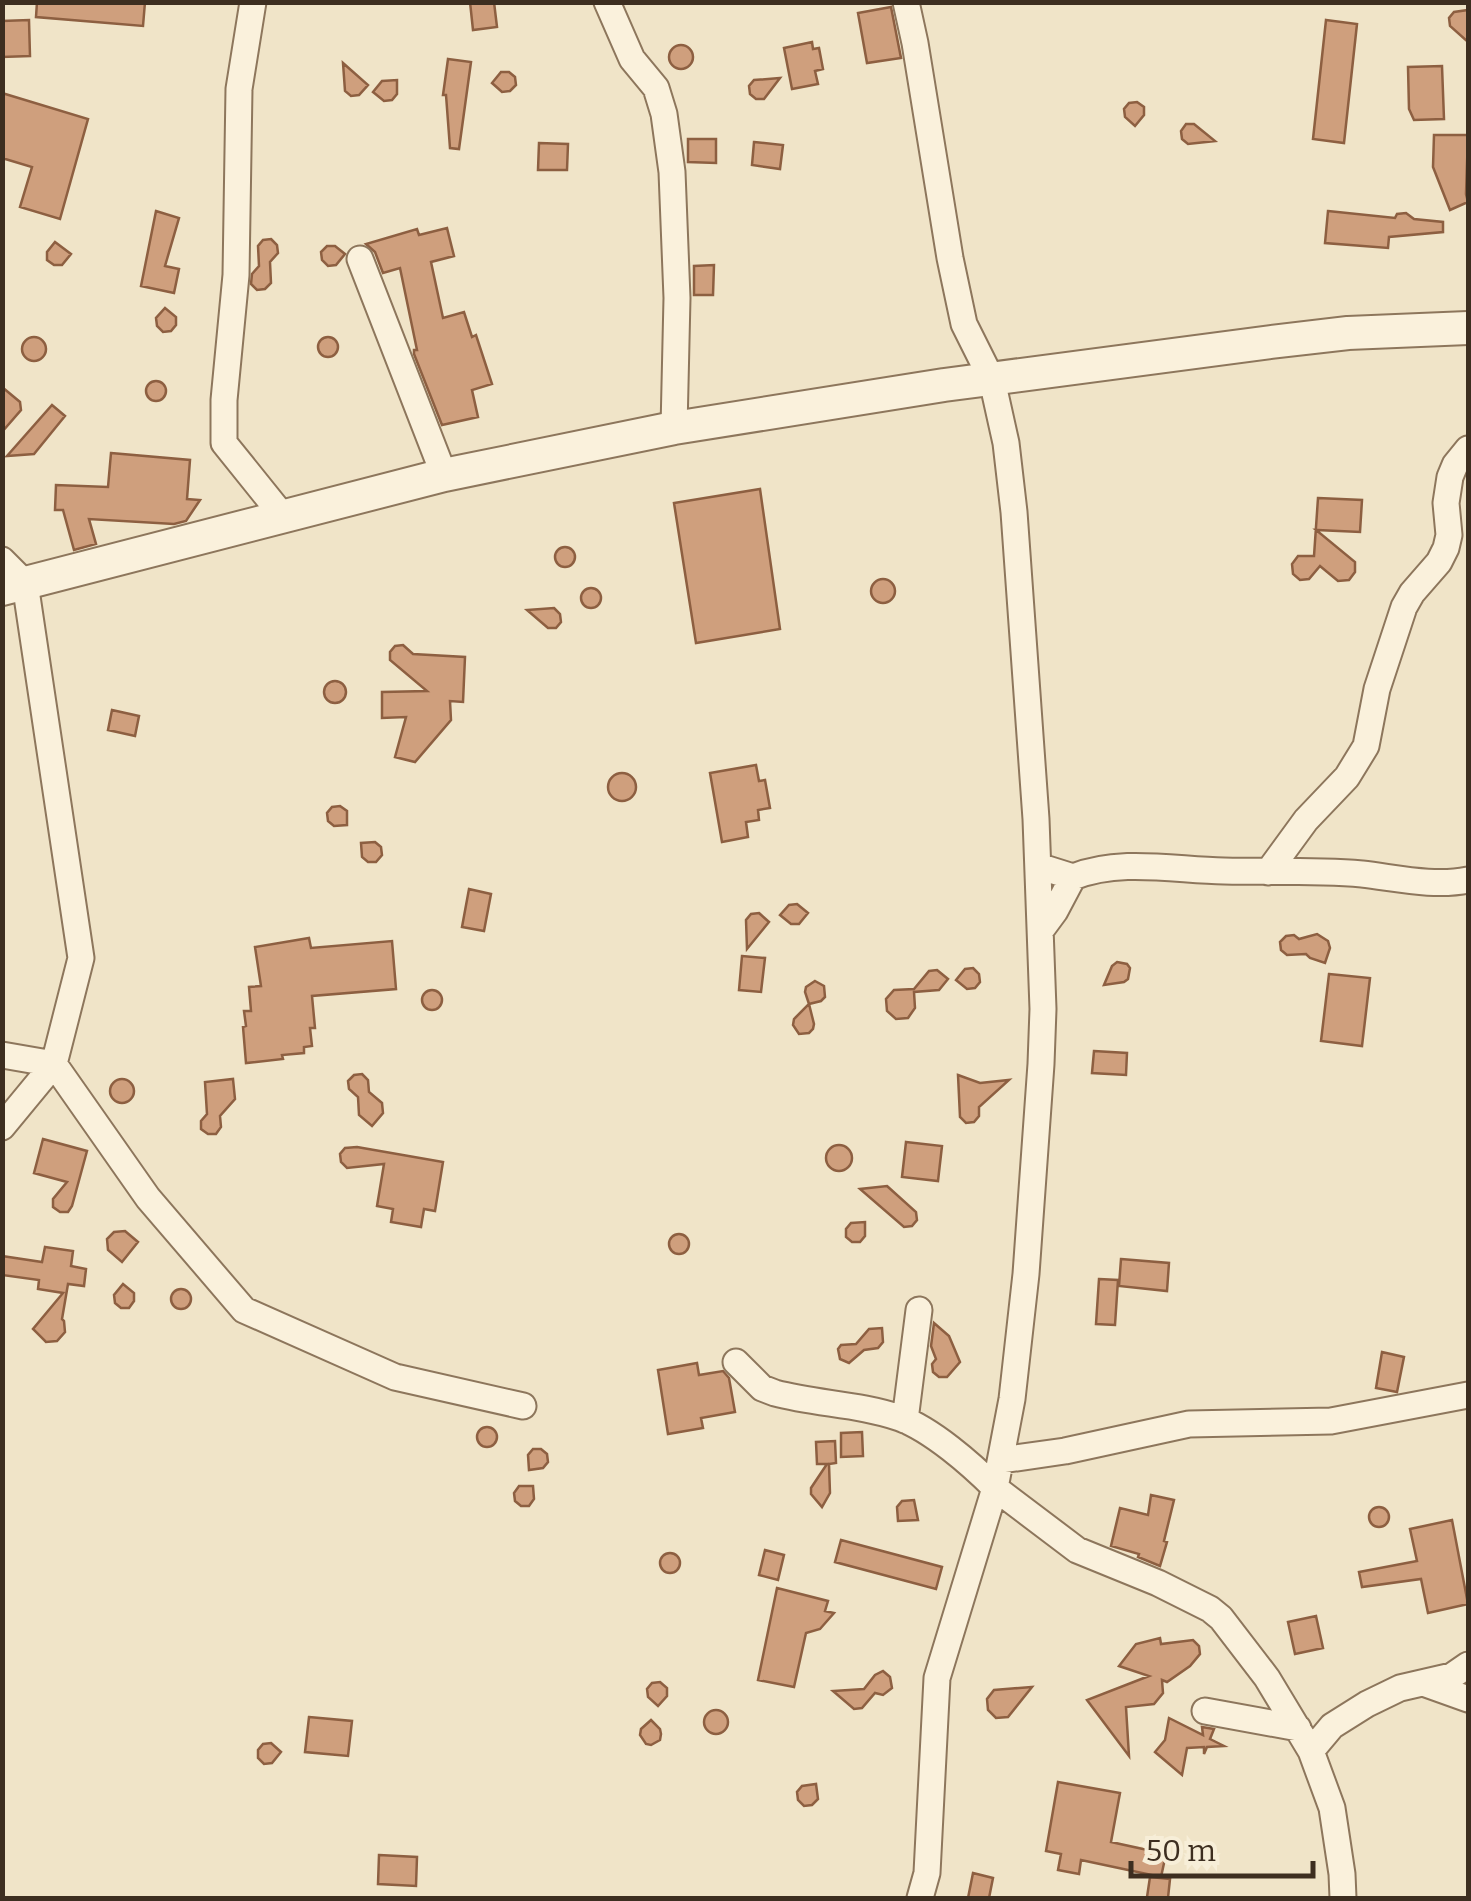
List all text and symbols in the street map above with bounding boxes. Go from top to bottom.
scale bar [1131,1816,1314,1878]
text: 50 m [1146,1833,1216,1869]

